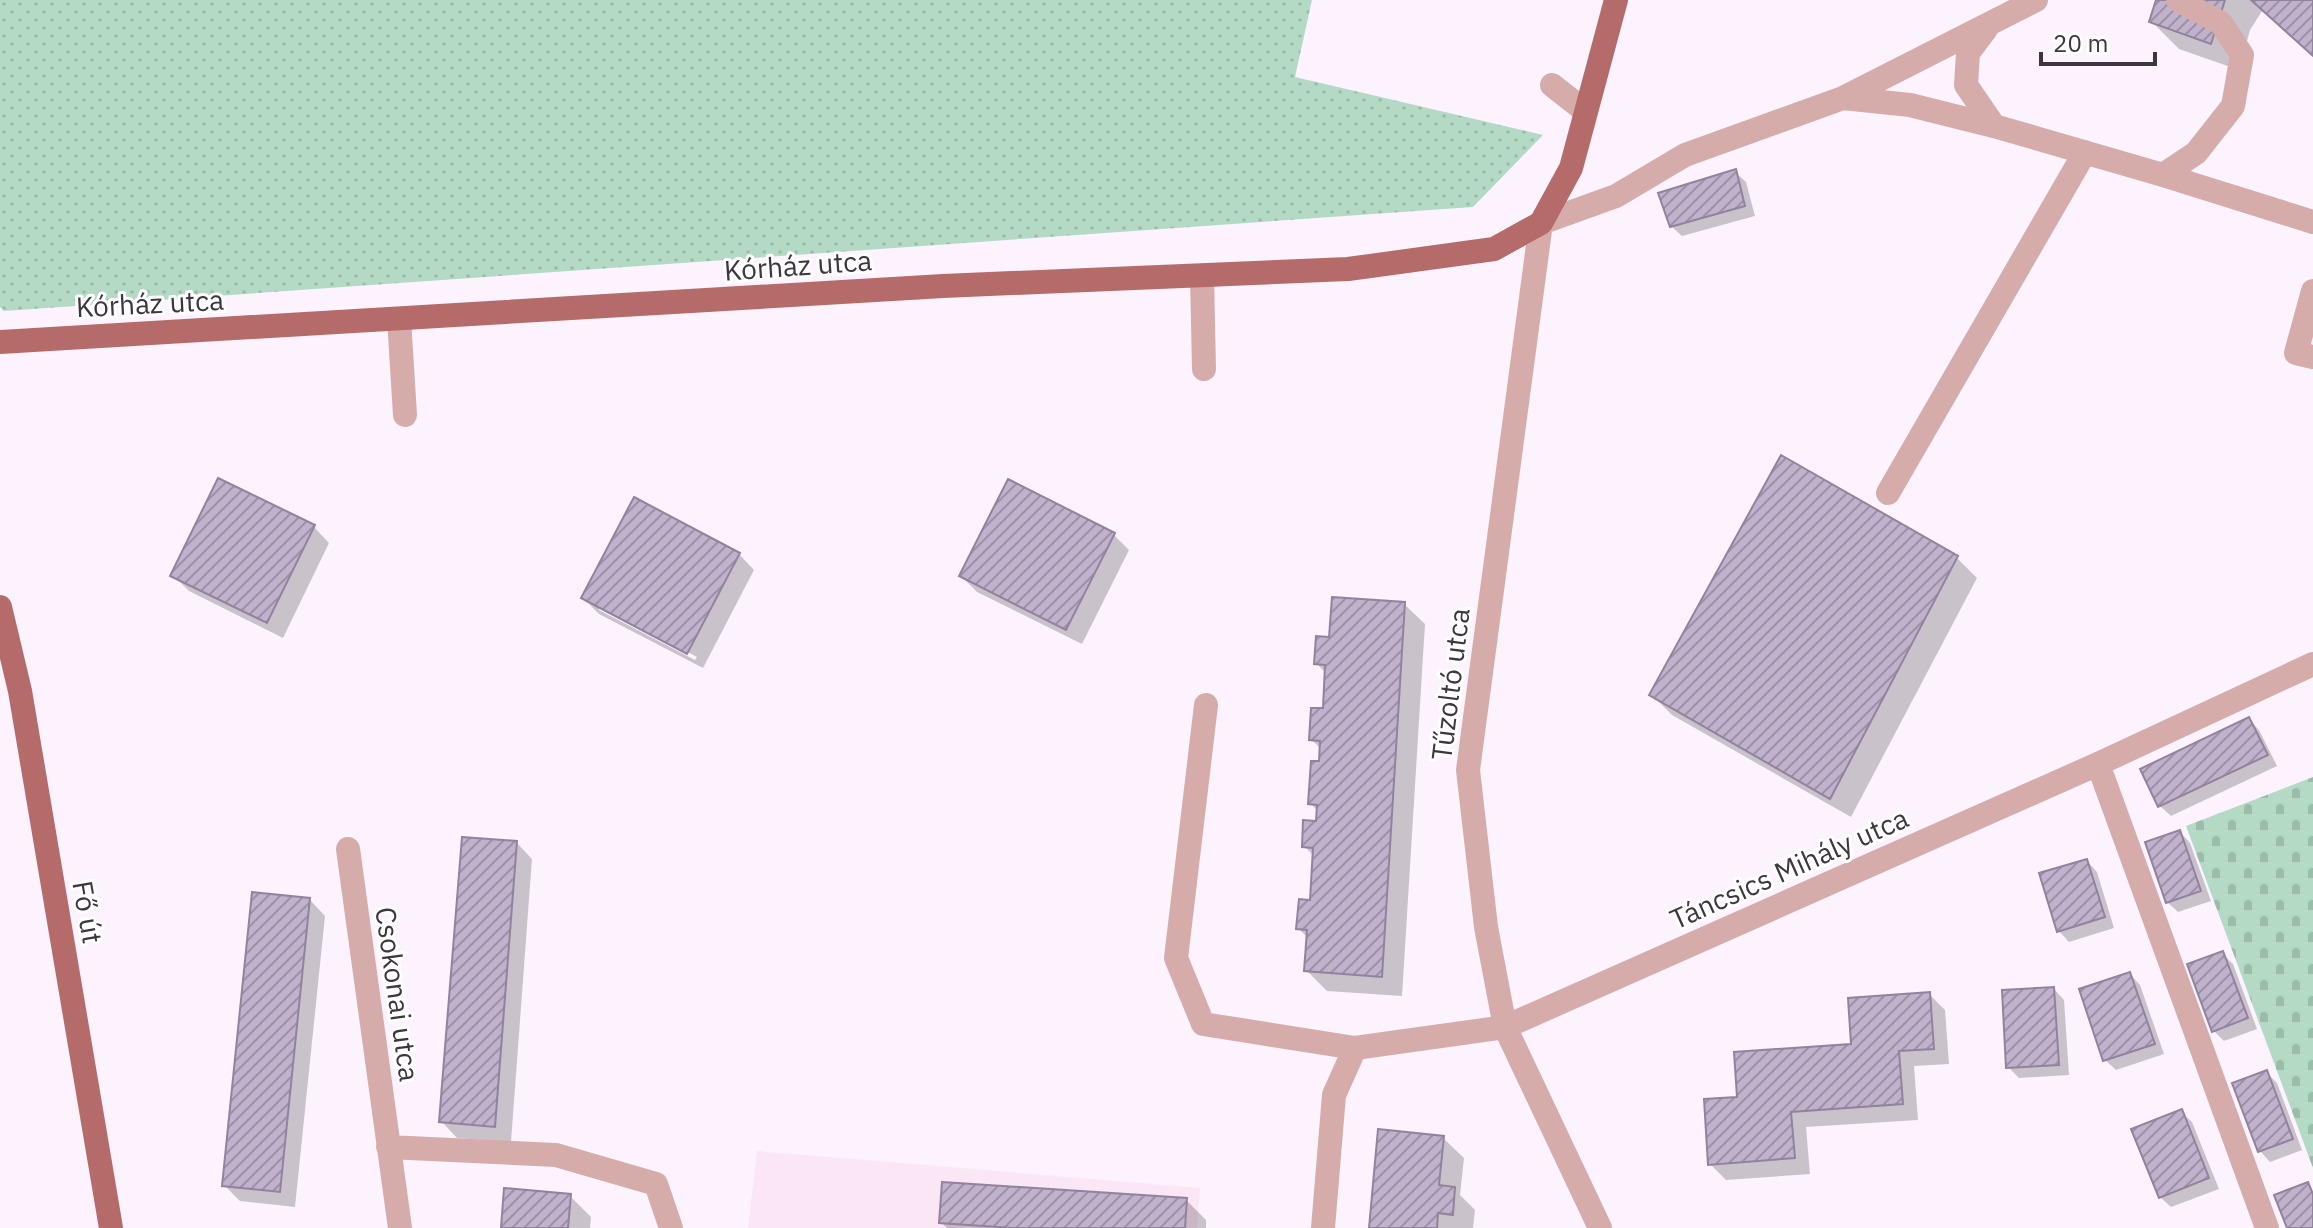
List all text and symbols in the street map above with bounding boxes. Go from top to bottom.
scale bar [2041,16,2155,66]
text: 20 m [2053,27,2108,59]
street label: Kórház utca [723,241,873,289]
street label: Kórház utca [75,281,225,325]
street label: Tűzoltó utca [1422,606,1478,762]
street label: Táncsics Mihály utca [1664,799,1914,937]
street label: Fő út [64,878,112,946]
street label: Csokonai utca [367,904,429,1084]

